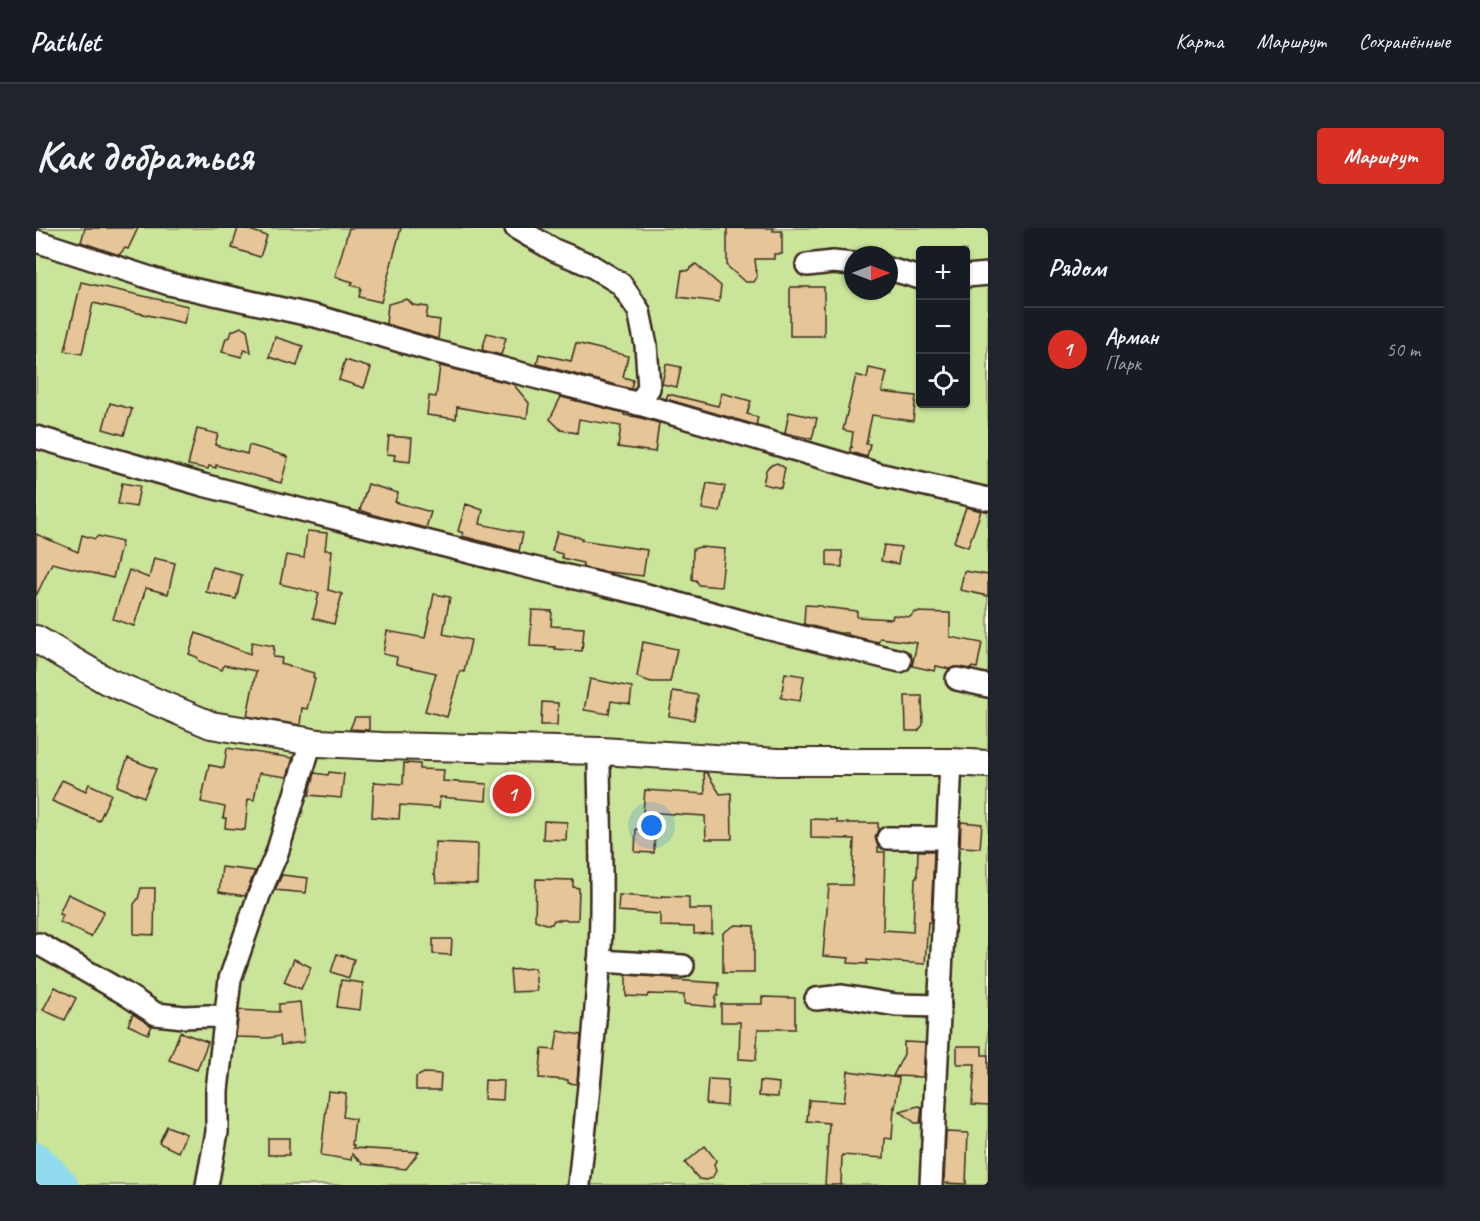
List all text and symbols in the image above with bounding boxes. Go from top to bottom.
text: Pathlet [30,24,100,59]
text: Карта [1175,28,1224,54]
text: Маршрут [1257,28,1326,54]
text: Сохранённые [1359,28,1450,54]
button: Маршрут [1317,128,1444,184]
text: Как добраться [36,130,253,183]
north arrow [844,246,898,300]
map controls [916,246,970,408]
button: + [916,246,970,300]
text: Рядом [1048,251,1106,284]
button: − [916,300,970,354]
text: Арман [1105,323,1158,351]
text: 1 [1063,337,1072,362]
text: 50 m [1386,337,1420,362]
text: Парк [1105,351,1141,376]
button: locate [916,354,970,408]
pin: 1 [492,772,532,816]
your location [637,811,666,840]

